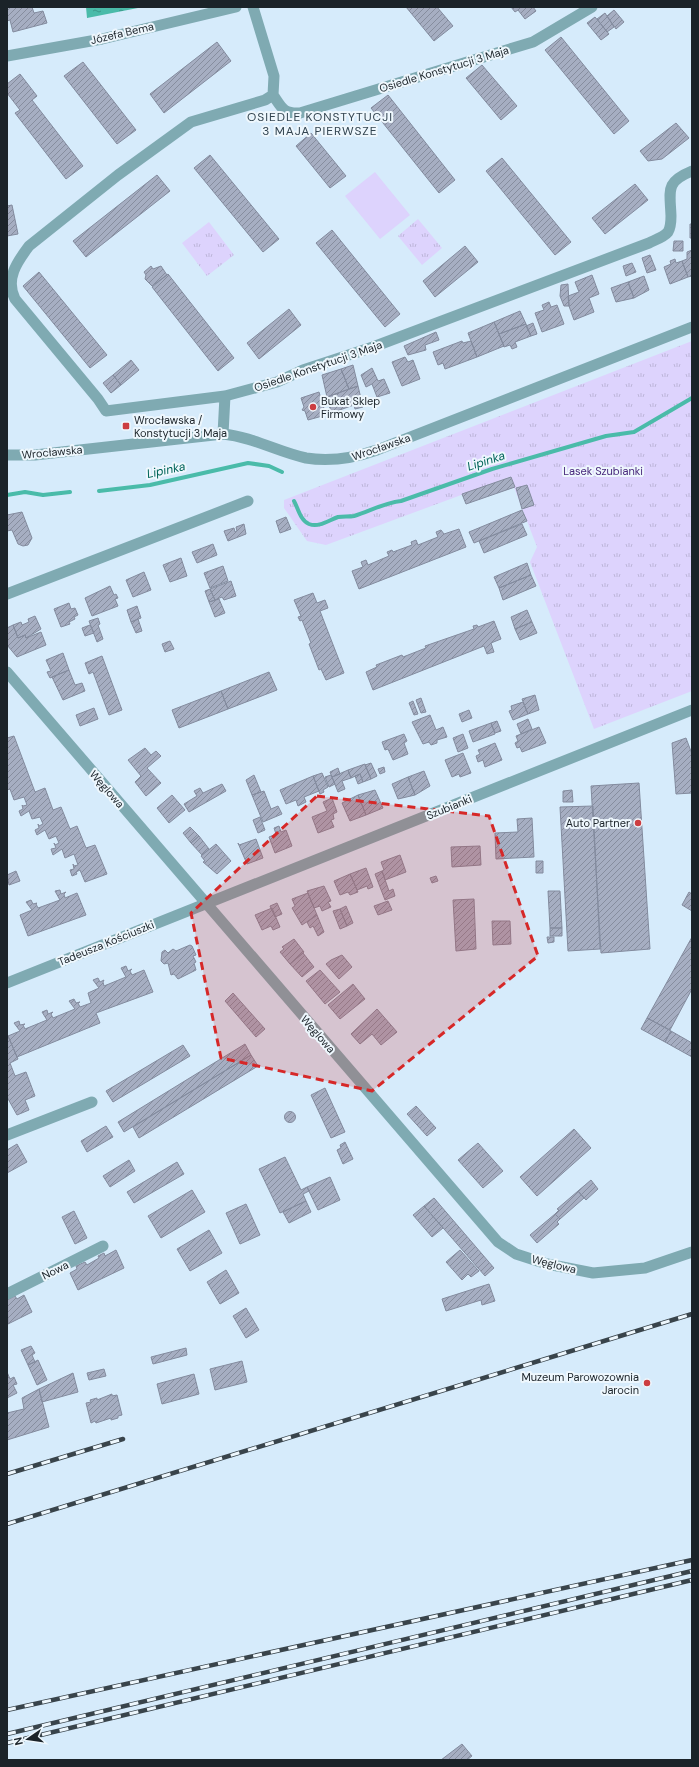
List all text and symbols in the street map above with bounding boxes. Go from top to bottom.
street label: Józefa Bema [89,19,155,47]
street label: Osiedle Konstytucji 3 Maja [378,43,510,95]
district label: OSIEDLE KONSTYTUCJI 3 MAJA PIERWSZE [247,109,393,139]
street label: Osiedle Konstytucji 3 Maja [252,337,384,395]
place label: Bukat Sklep Firmowy [321,394,380,421]
marker: Bukat Sklep Firmowy [308,402,318,412]
place label: Wrocławska / Konstytucji 3 Maja [134,413,227,440]
marker: Wrocławska / Konstytucji 3 Maja [121,421,131,431]
street label: Wrocławska [350,430,412,464]
street label: Wrocławska [21,442,83,462]
water label: Lipinka [465,447,507,475]
water label: Lipinka [145,458,187,482]
park label: Lasek Szubianki [563,464,643,478]
street label: Węglowa [87,767,127,811]
street label: Szubianki [424,792,474,822]
place label: Auto Partner [566,816,630,830]
marker: Auto Partner [633,818,643,828]
street label: Tadeusza Kościuszki [56,917,156,969]
street label: Węglowa [298,1012,338,1056]
street label: Węglowa [530,1252,578,1276]
street label: Nowa [39,1258,71,1282]
place label: Muzeum Parowozownia Jarocin [521,1370,639,1397]
marker: Muzeum Parowozownia Jarocin [642,1378,652,1388]
north arrow [8,1719,48,1759]
text: N [11,1736,26,1747]

